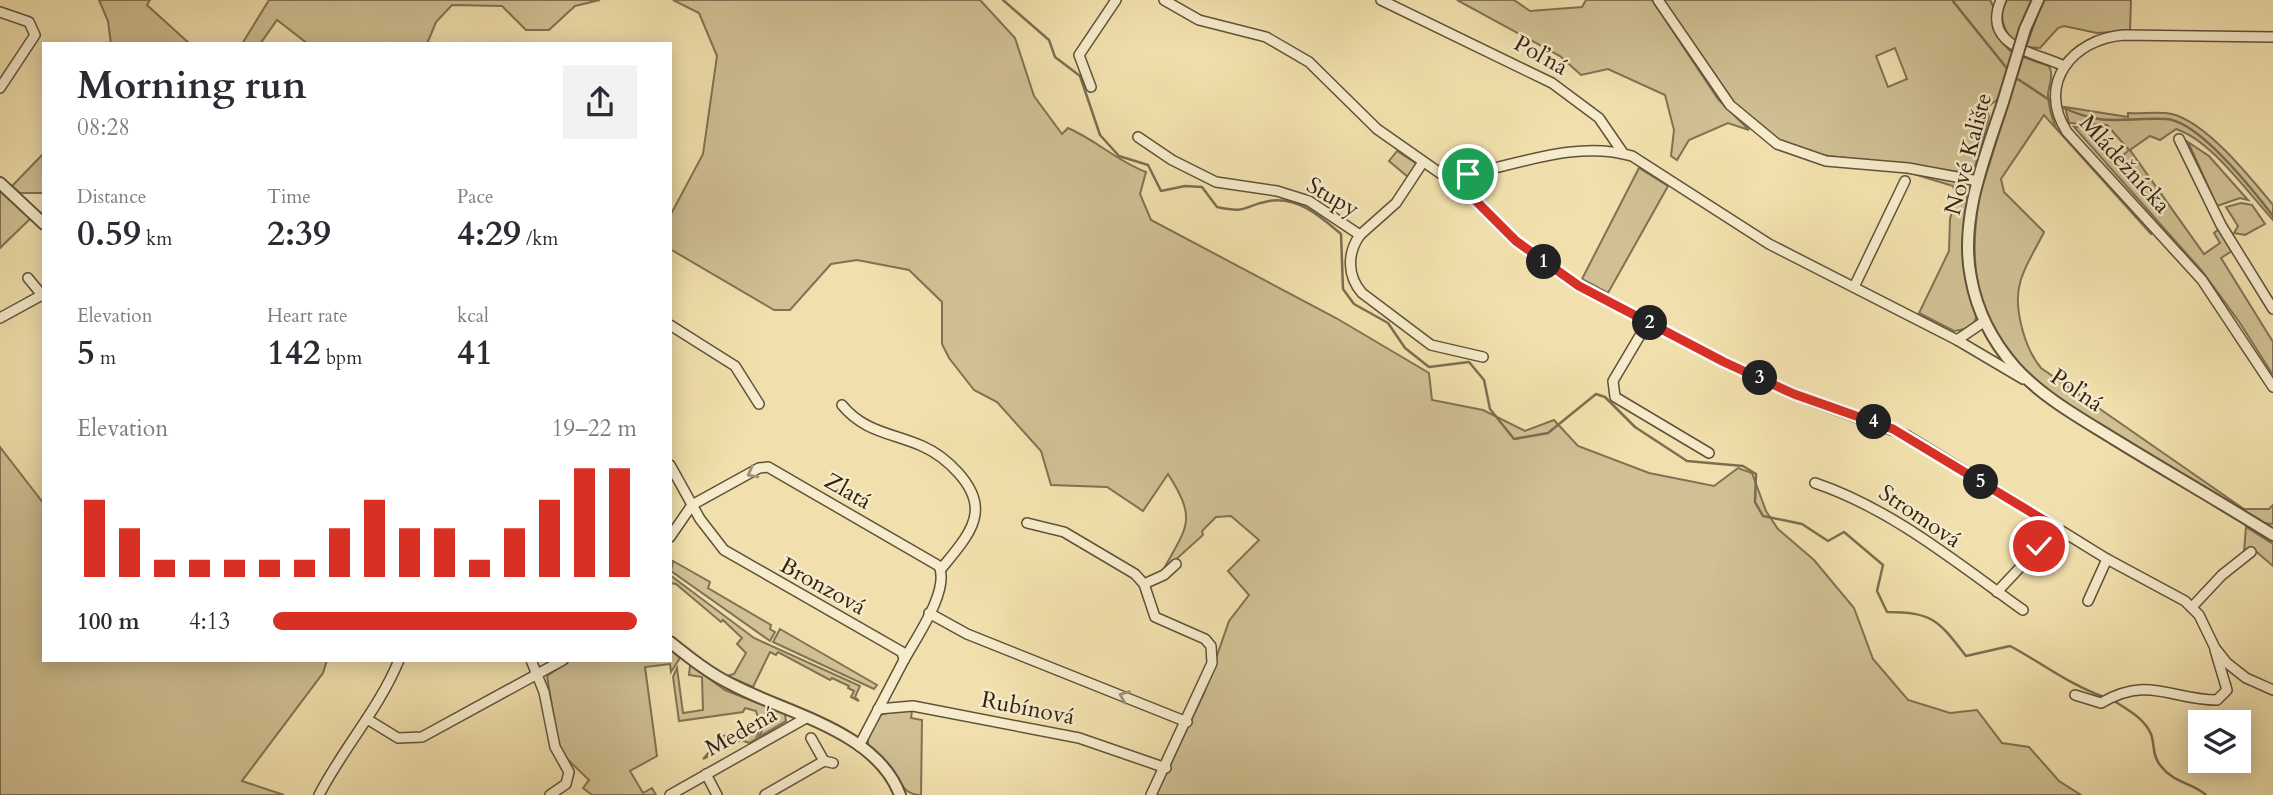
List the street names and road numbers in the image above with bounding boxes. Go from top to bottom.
street label: Poľná [1508,28,1574,83]
street label: Nové Kalište [1937,90,1999,218]
street label: Mládežnícka [2072,108,2178,220]
street label: Stupy [1301,170,1365,224]
street label: Poľná [2045,361,2110,419]
street label: Zlatá [819,465,877,517]
street label: Stromová [1873,477,1967,555]
street label: Bronzová [774,550,872,622]
street label: Rubínová [979,684,1077,732]
street label: Medená [699,699,783,763]

